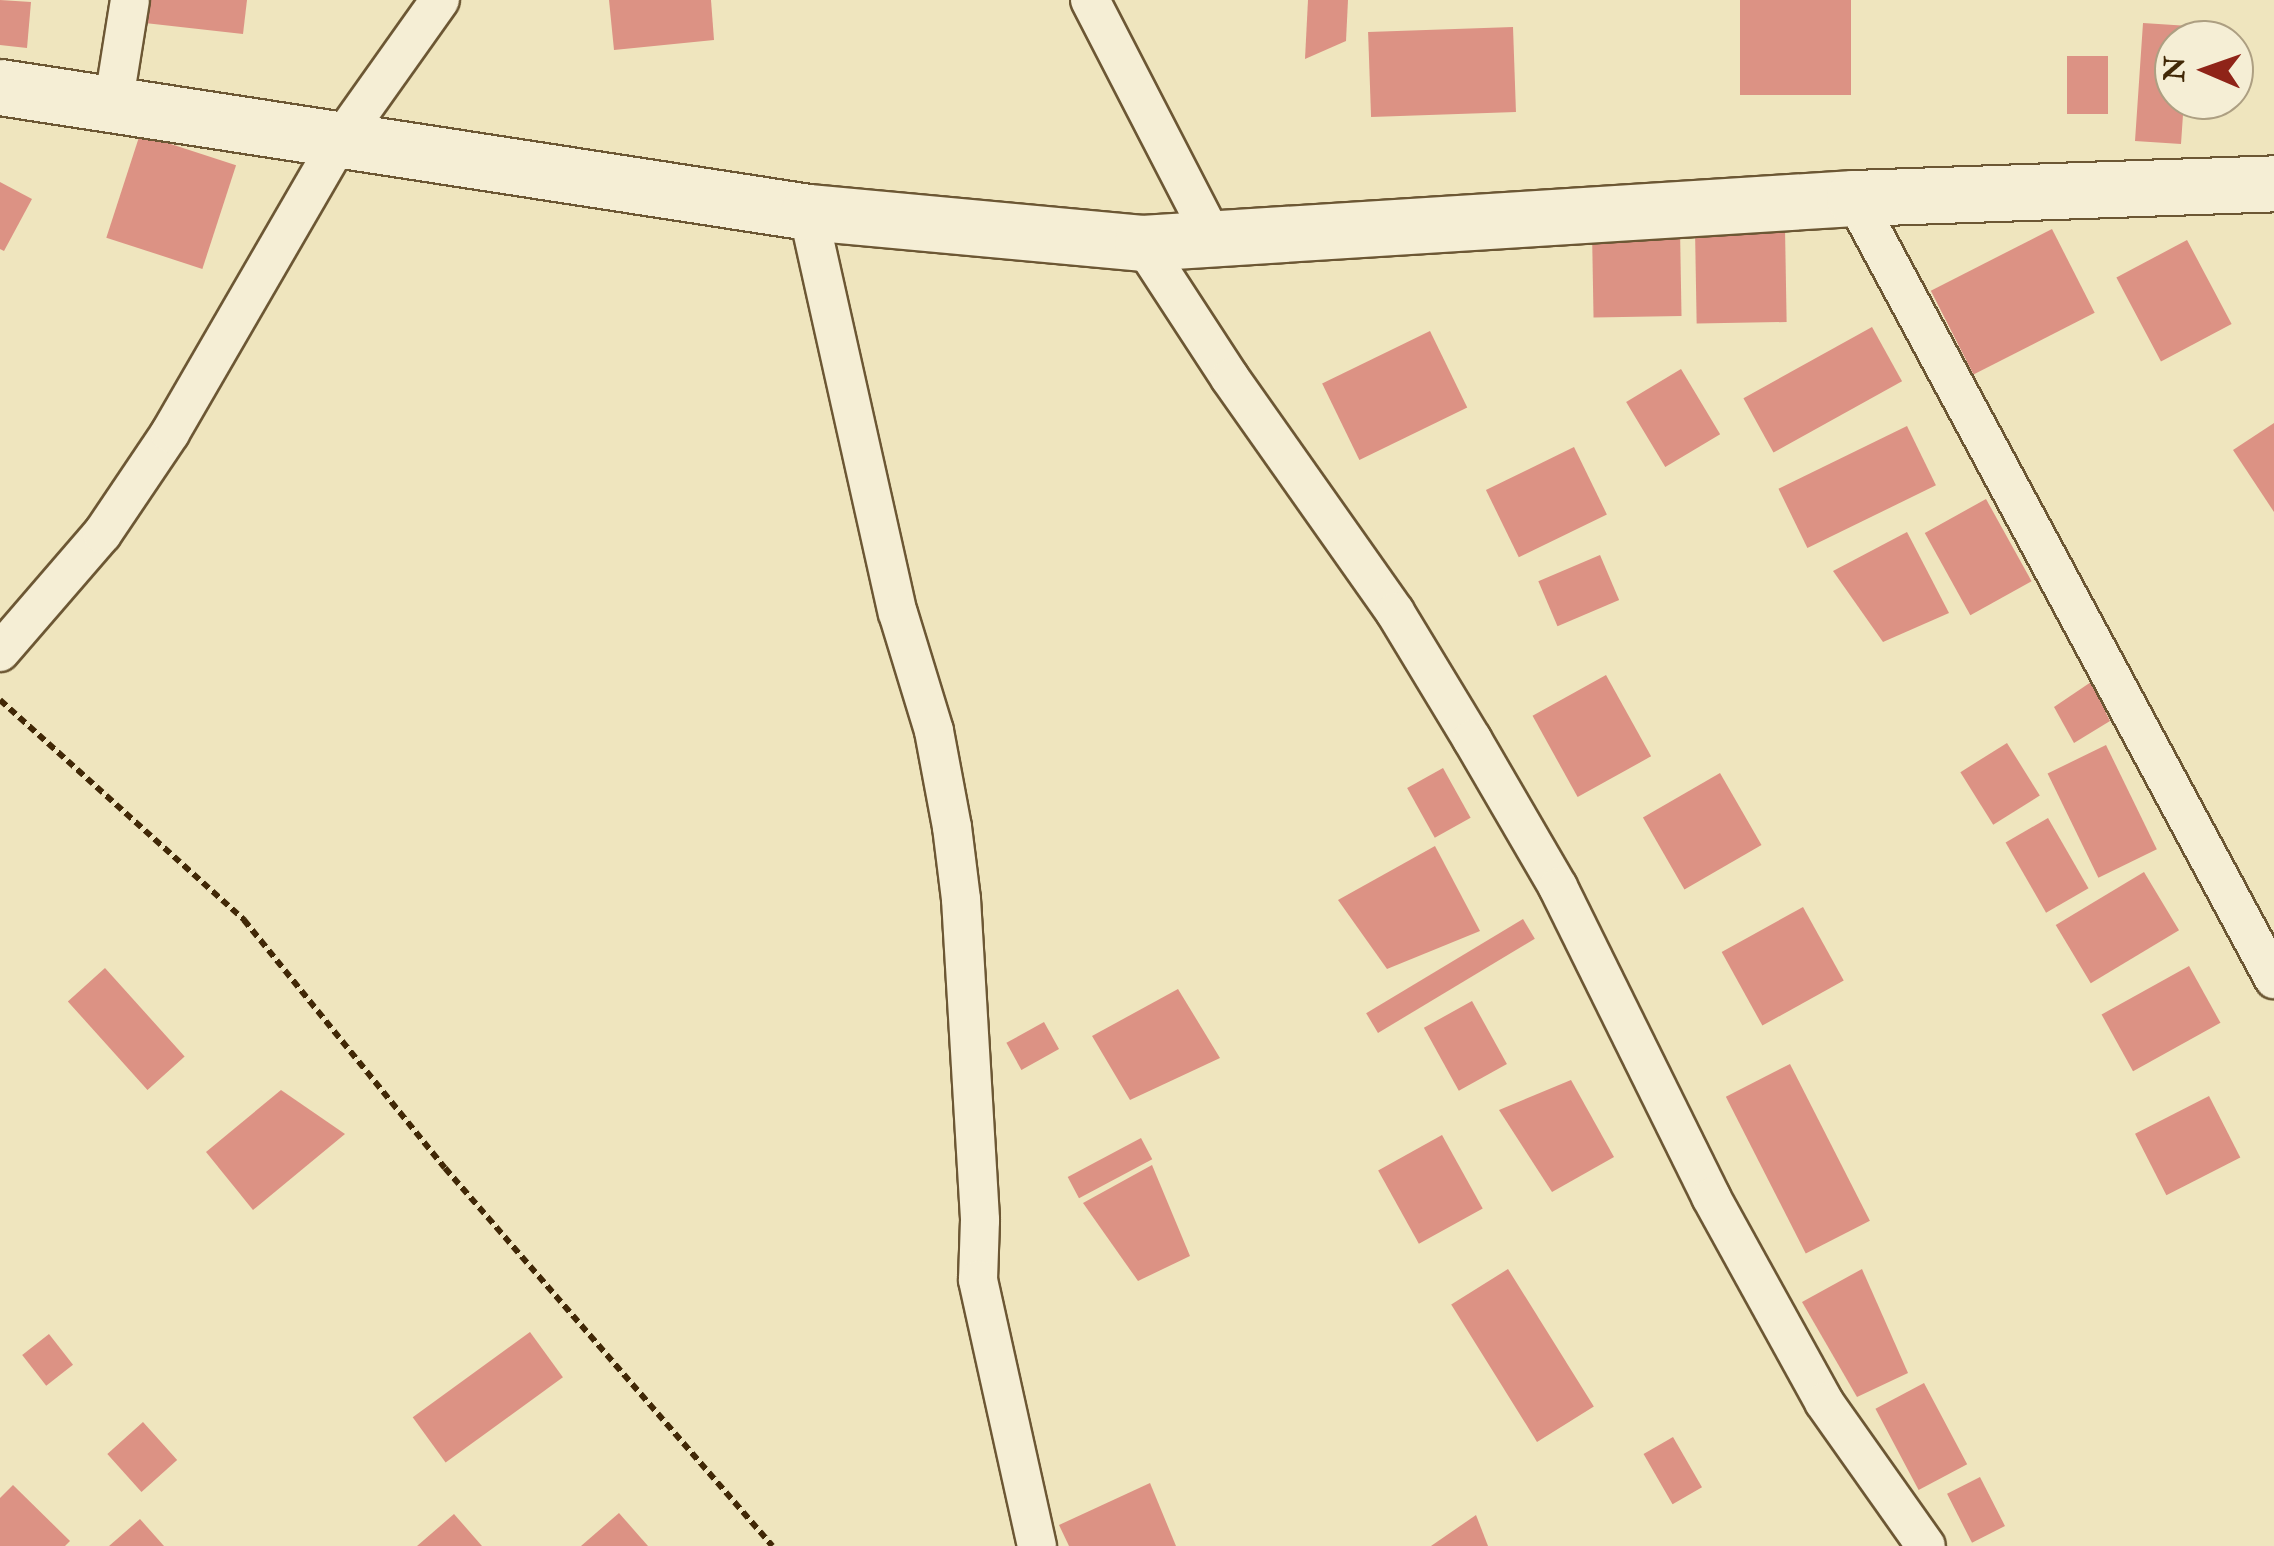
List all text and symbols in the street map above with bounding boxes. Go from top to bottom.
north arrow [2154,20,2254,120]
text: N [2158,56,2193,82]

